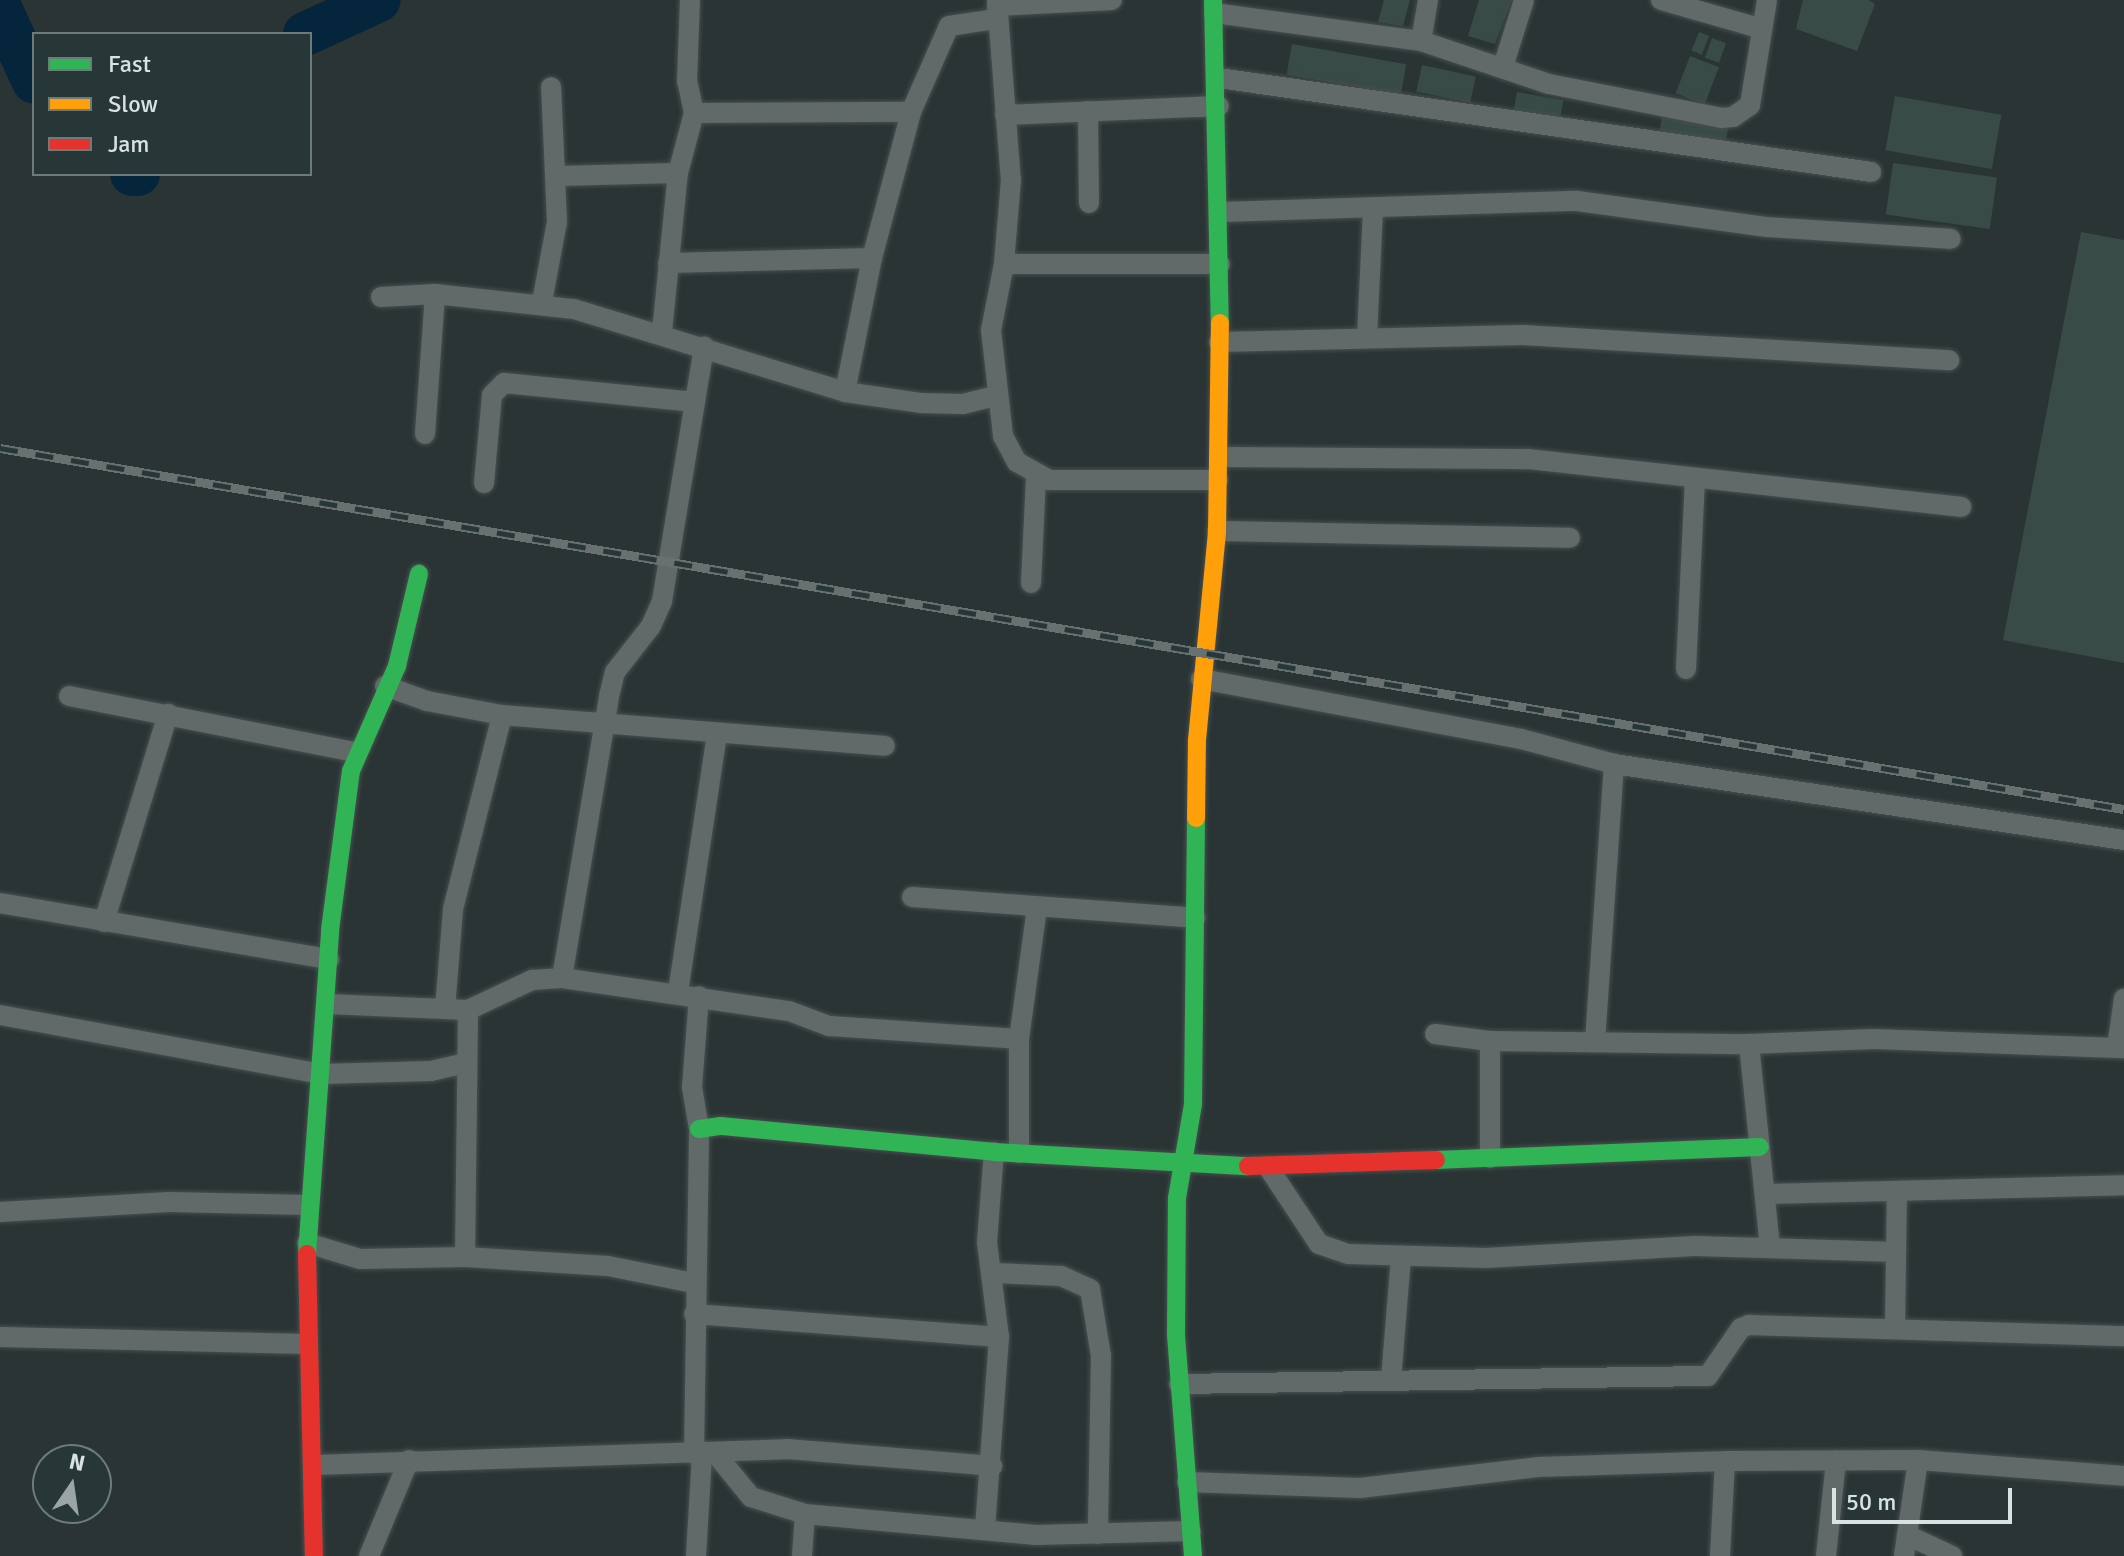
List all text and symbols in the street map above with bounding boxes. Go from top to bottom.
legend [32,32,312,176]
text: Fast [108,49,151,79]
text: Slow [108,89,158,119]
text: Jam [108,129,149,159]
north arrow [32,1444,112,1524]
text: N [67,1447,88,1477]
scale bar [1836,1472,2016,1522]
text: 50 m [1846,1487,1896,1517]

